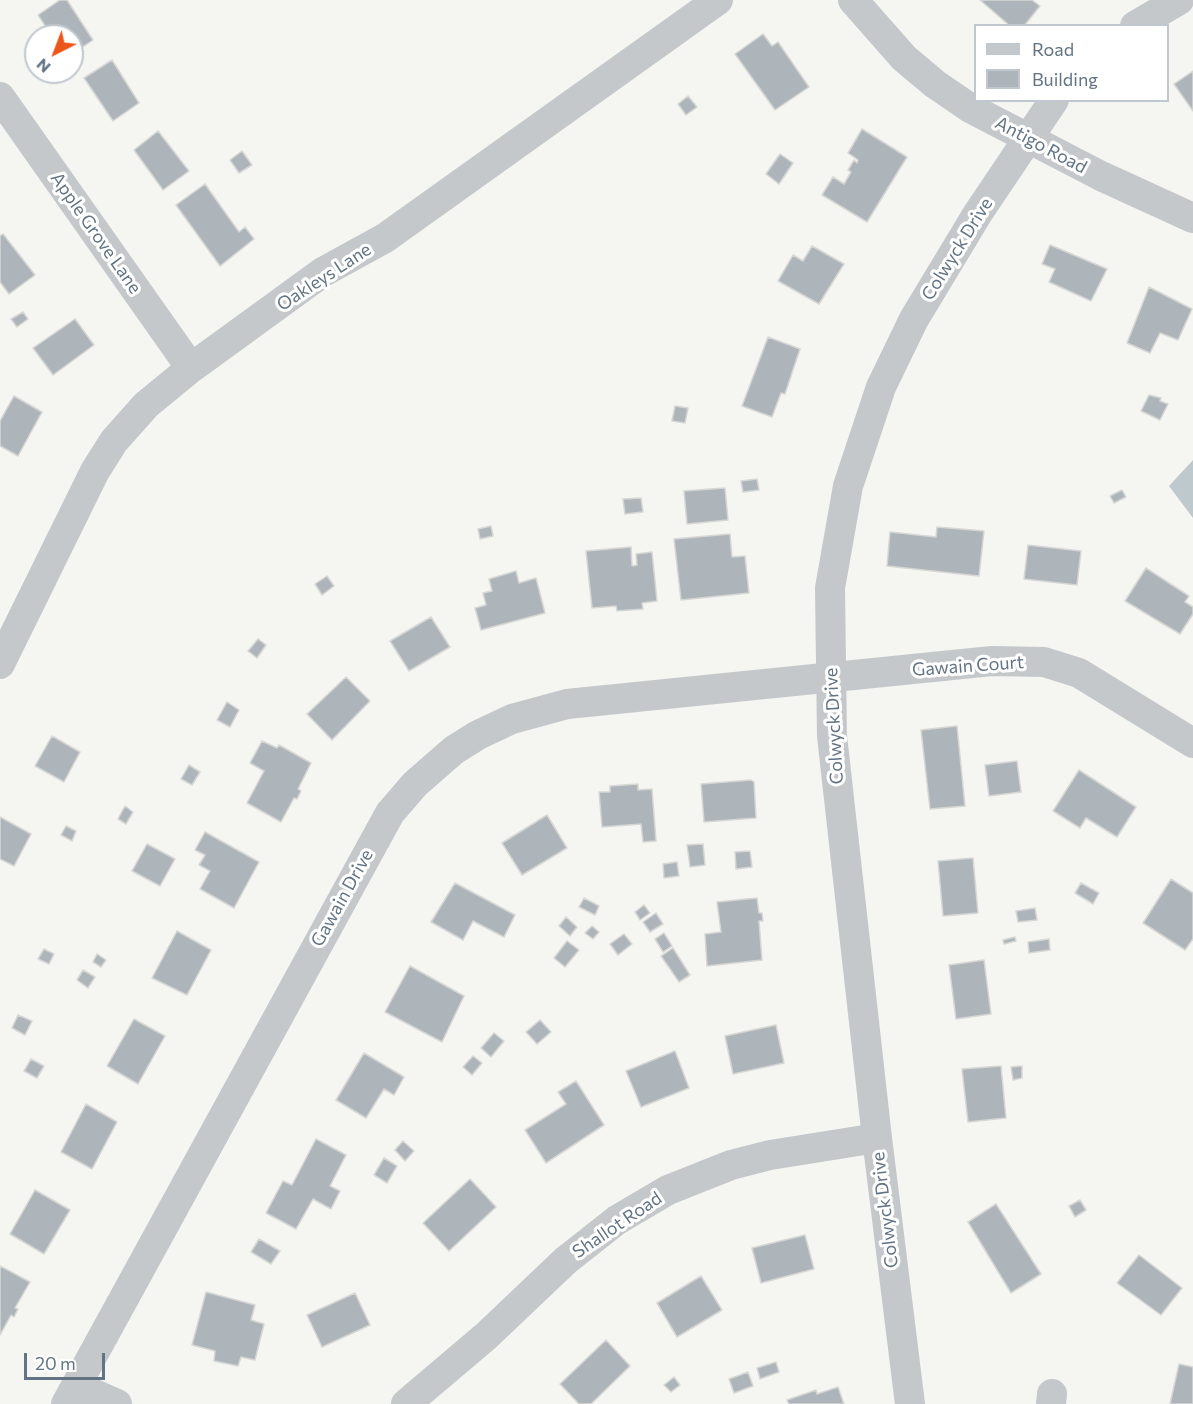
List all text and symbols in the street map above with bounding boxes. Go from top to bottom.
north arrow [24,24,84,84]
legend [974,24,1169,102]
text: Road [1032,38,1074,60]
text: N [32,55,54,77]
text: Building [1032,68,1098,90]
street label: Antigo Road [992,112,1090,178]
street label: Apple Grove Lane [46,168,146,298]
street label: Colwyck Drive [917,194,997,304]
street label: Oakleys Lane [273,239,375,315]
street label: Gawain Court [911,651,1025,681]
street label: Colwyck Drive [820,667,848,785]
street label: Gawain Drive [306,846,378,950]
street label: Colwyck Drive [867,1151,903,1269]
street label: Shallot Road [568,1187,666,1263]
scale bar [27,1341,108,1379]
text: 20 m [35,1352,76,1374]

